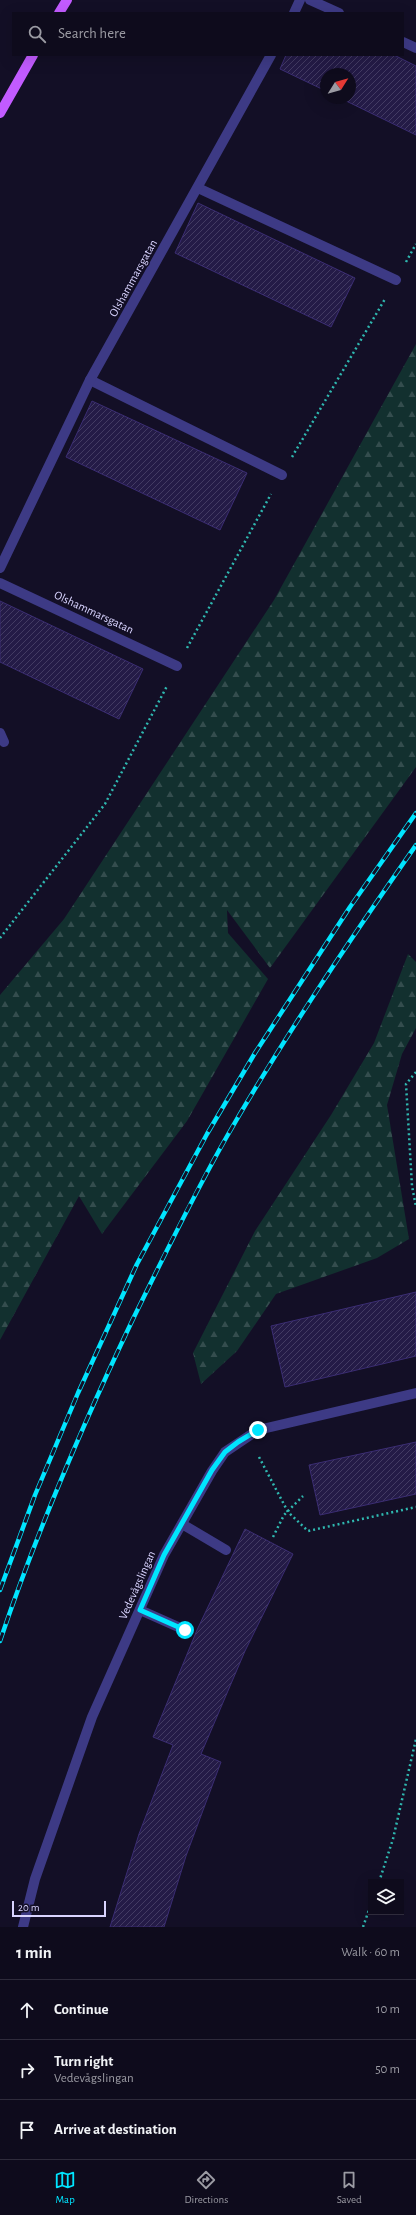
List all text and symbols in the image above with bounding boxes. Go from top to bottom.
search box [12,12,404,56]
icon: search [26,23,48,45]
text: Search here [58,26,126,41]
north arrow [320,68,356,104]
street label: Olshammarsgatan [107,237,159,319]
street label: Olshammarsgatan [52,588,136,636]
route end [249,1421,267,1439]
street label: Vedevågslingan [117,1549,157,1621]
route start [176,1621,194,1639]
map controls [368,1879,404,1915]
button: layers [368,1879,404,1915]
scale bar [12,1899,106,1918]
text: 20 m [18,1902,39,1913]
text: 1 min [16,1944,52,1961]
text: Walk · 60 m [341,1946,400,1959]
icon: ahead [16,1999,38,2021]
text: Continue [54,2002,109,2017]
text: 10 m [376,2003,400,2016]
text: Turn right [54,2054,113,2069]
icon: right [16,2059,38,2081]
text: 50 m [375,2063,400,2076]
text: Vedevågslingan [54,2072,134,2085]
icon: arrive [16,2119,38,2141]
text: Arrive at destination [54,2122,177,2137]
tab: Map [54,2169,76,2206]
tab: Directions [184,2169,228,2206]
tab: Saved [337,2169,362,2206]

